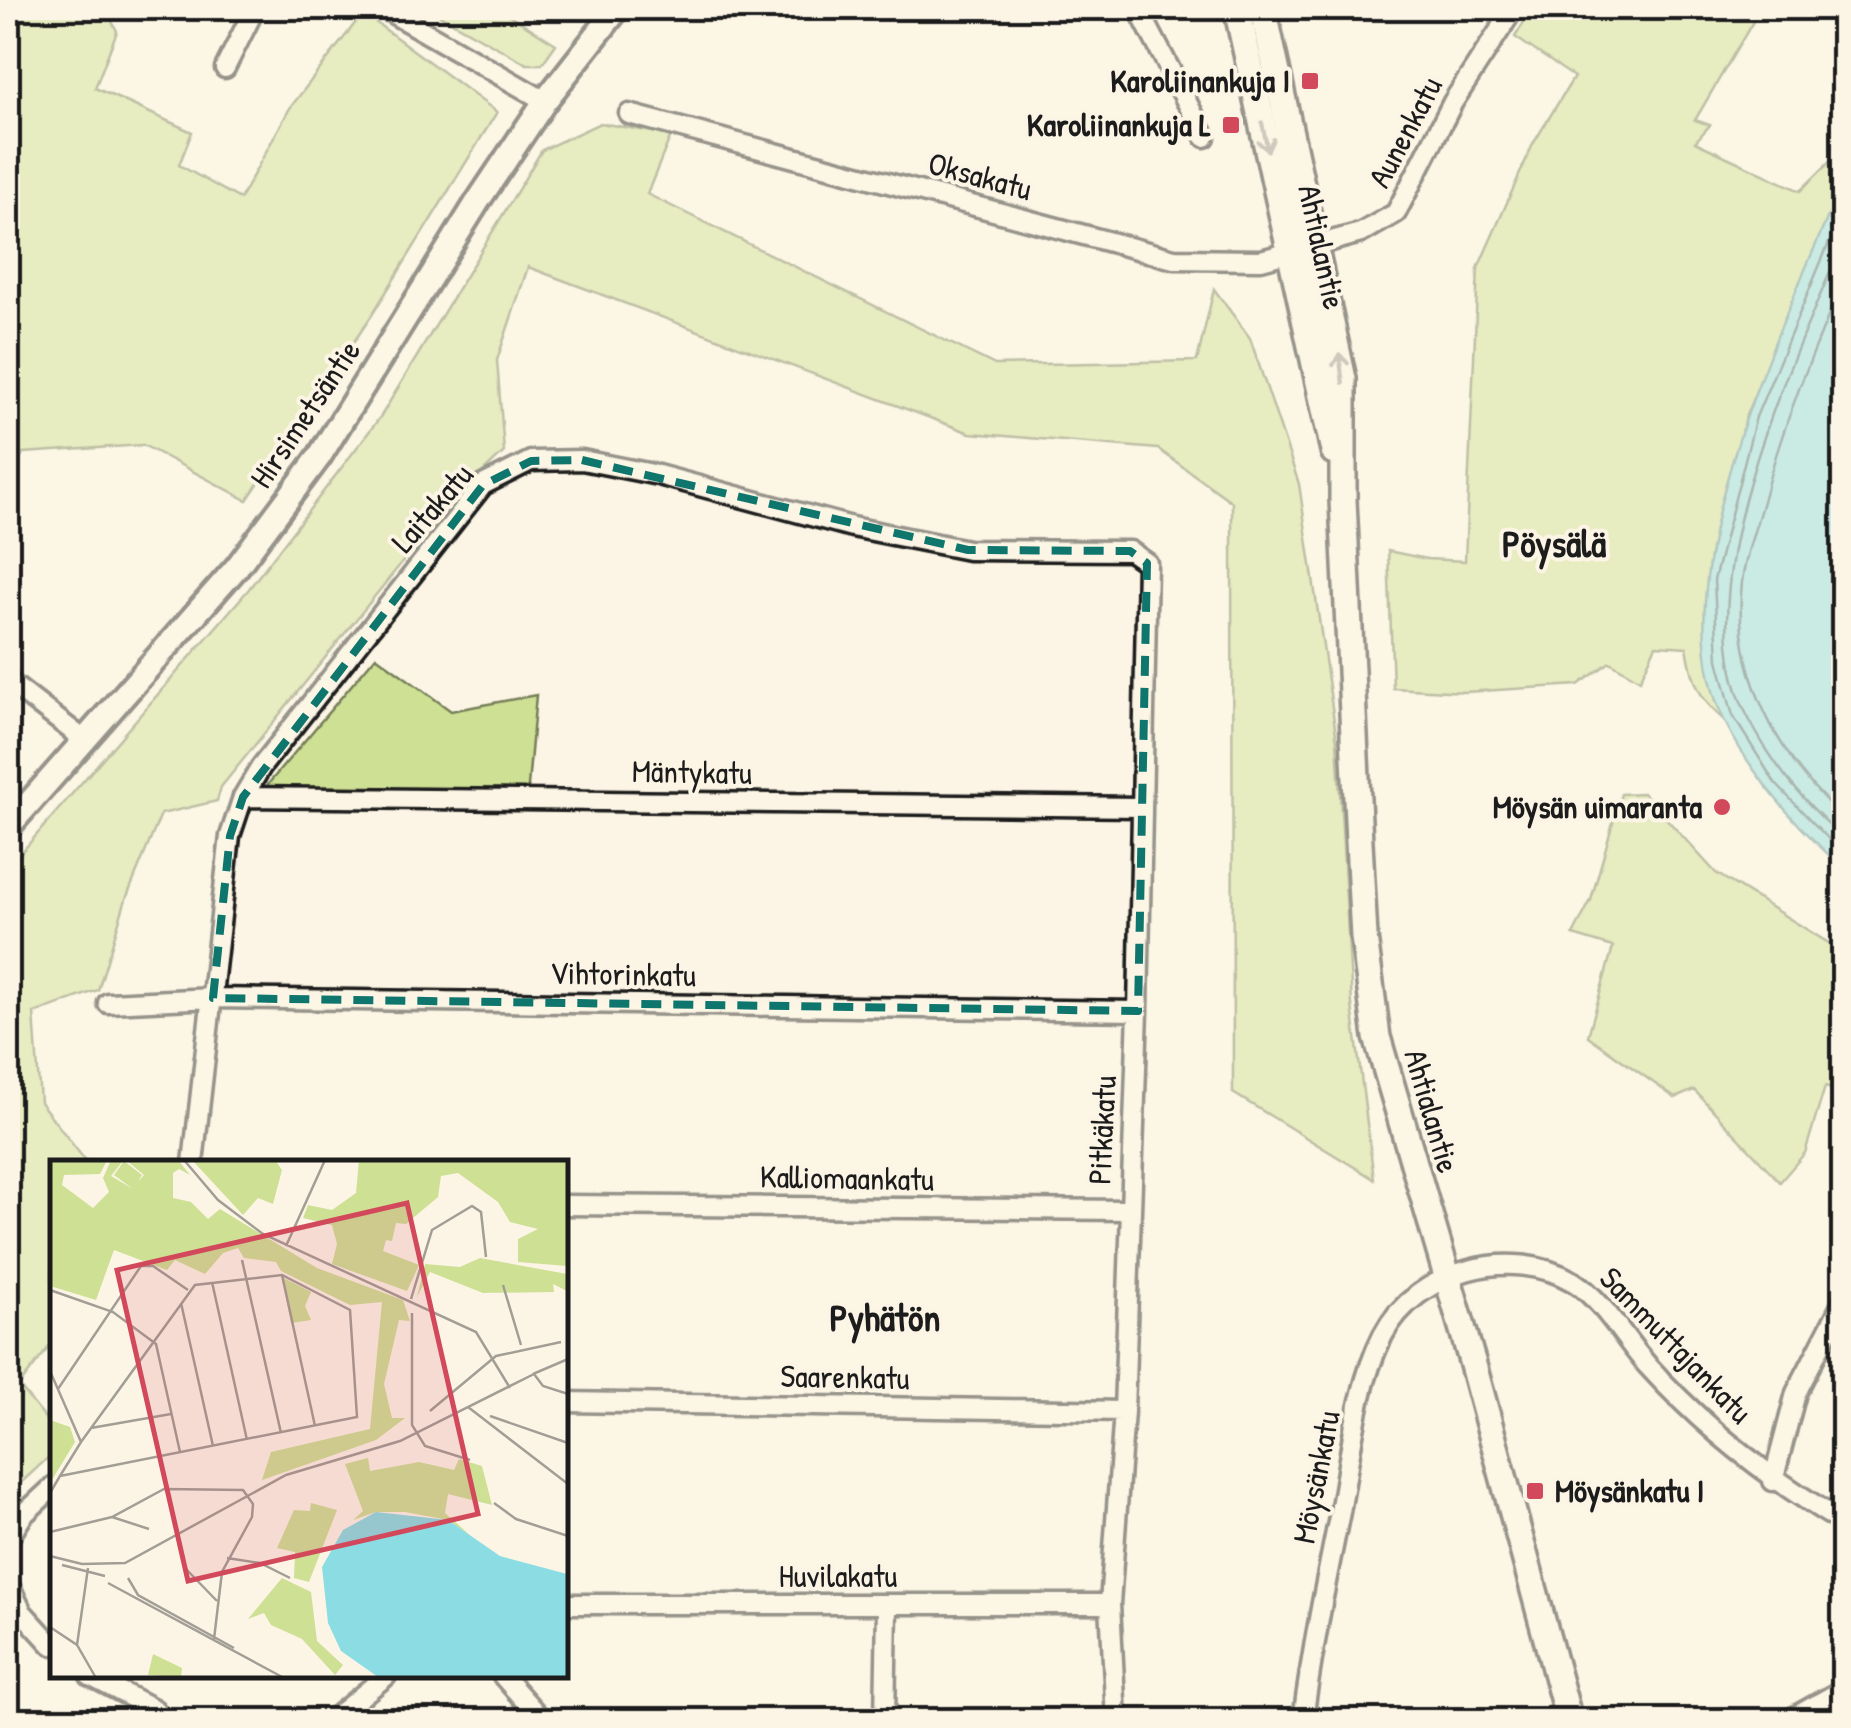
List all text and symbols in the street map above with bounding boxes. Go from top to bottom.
place label: Karoliinankuja I [1110,59,1290,102]
street label: Aunenkatu [1357,69,1452,195]
marker: Karoliinankuja I [1299,70,1321,92]
place label: Karoliinankuja L [1027,103,1211,146]
marker: Karoliinankuja L [1220,114,1242,136]
one-way arrow [1257,120,1275,152]
street label: Oksakatu [924,141,1037,210]
street label: Ahtialantie [1288,181,1357,313]
street label: Hirsimetsäntie [239,331,370,496]
one-way arrow [1331,352,1350,384]
street label: Laitakatu [381,454,482,561]
district label: Pöysälä [1502,517,1606,570]
street label: Mäntykatu [632,749,753,794]
place label: Möysän uimaranta [1493,785,1702,829]
marker: Möysän uimaranta [1711,796,1733,818]
street label: Vihtorinkatu [550,951,697,996]
street label: Ahtialantie [1394,1044,1471,1178]
street label: Pitkäkatu [1077,1074,1126,1186]
street label: Kalliomaankatu [760,1154,935,1201]
inset map [50,1160,568,1678]
street label: Sammuttajankatu [1591,1257,1762,1432]
district label: Pyhätön [830,1291,940,1344]
street label: Saarenkatu [780,1354,910,1399]
street label: Möysänkatu [1282,1407,1349,1547]
place label: Möysänkatu I [1555,1469,1704,1513]
marker: Möysänkatu I [1524,1480,1546,1502]
street label: Huvilakatu [779,1554,897,1597]

